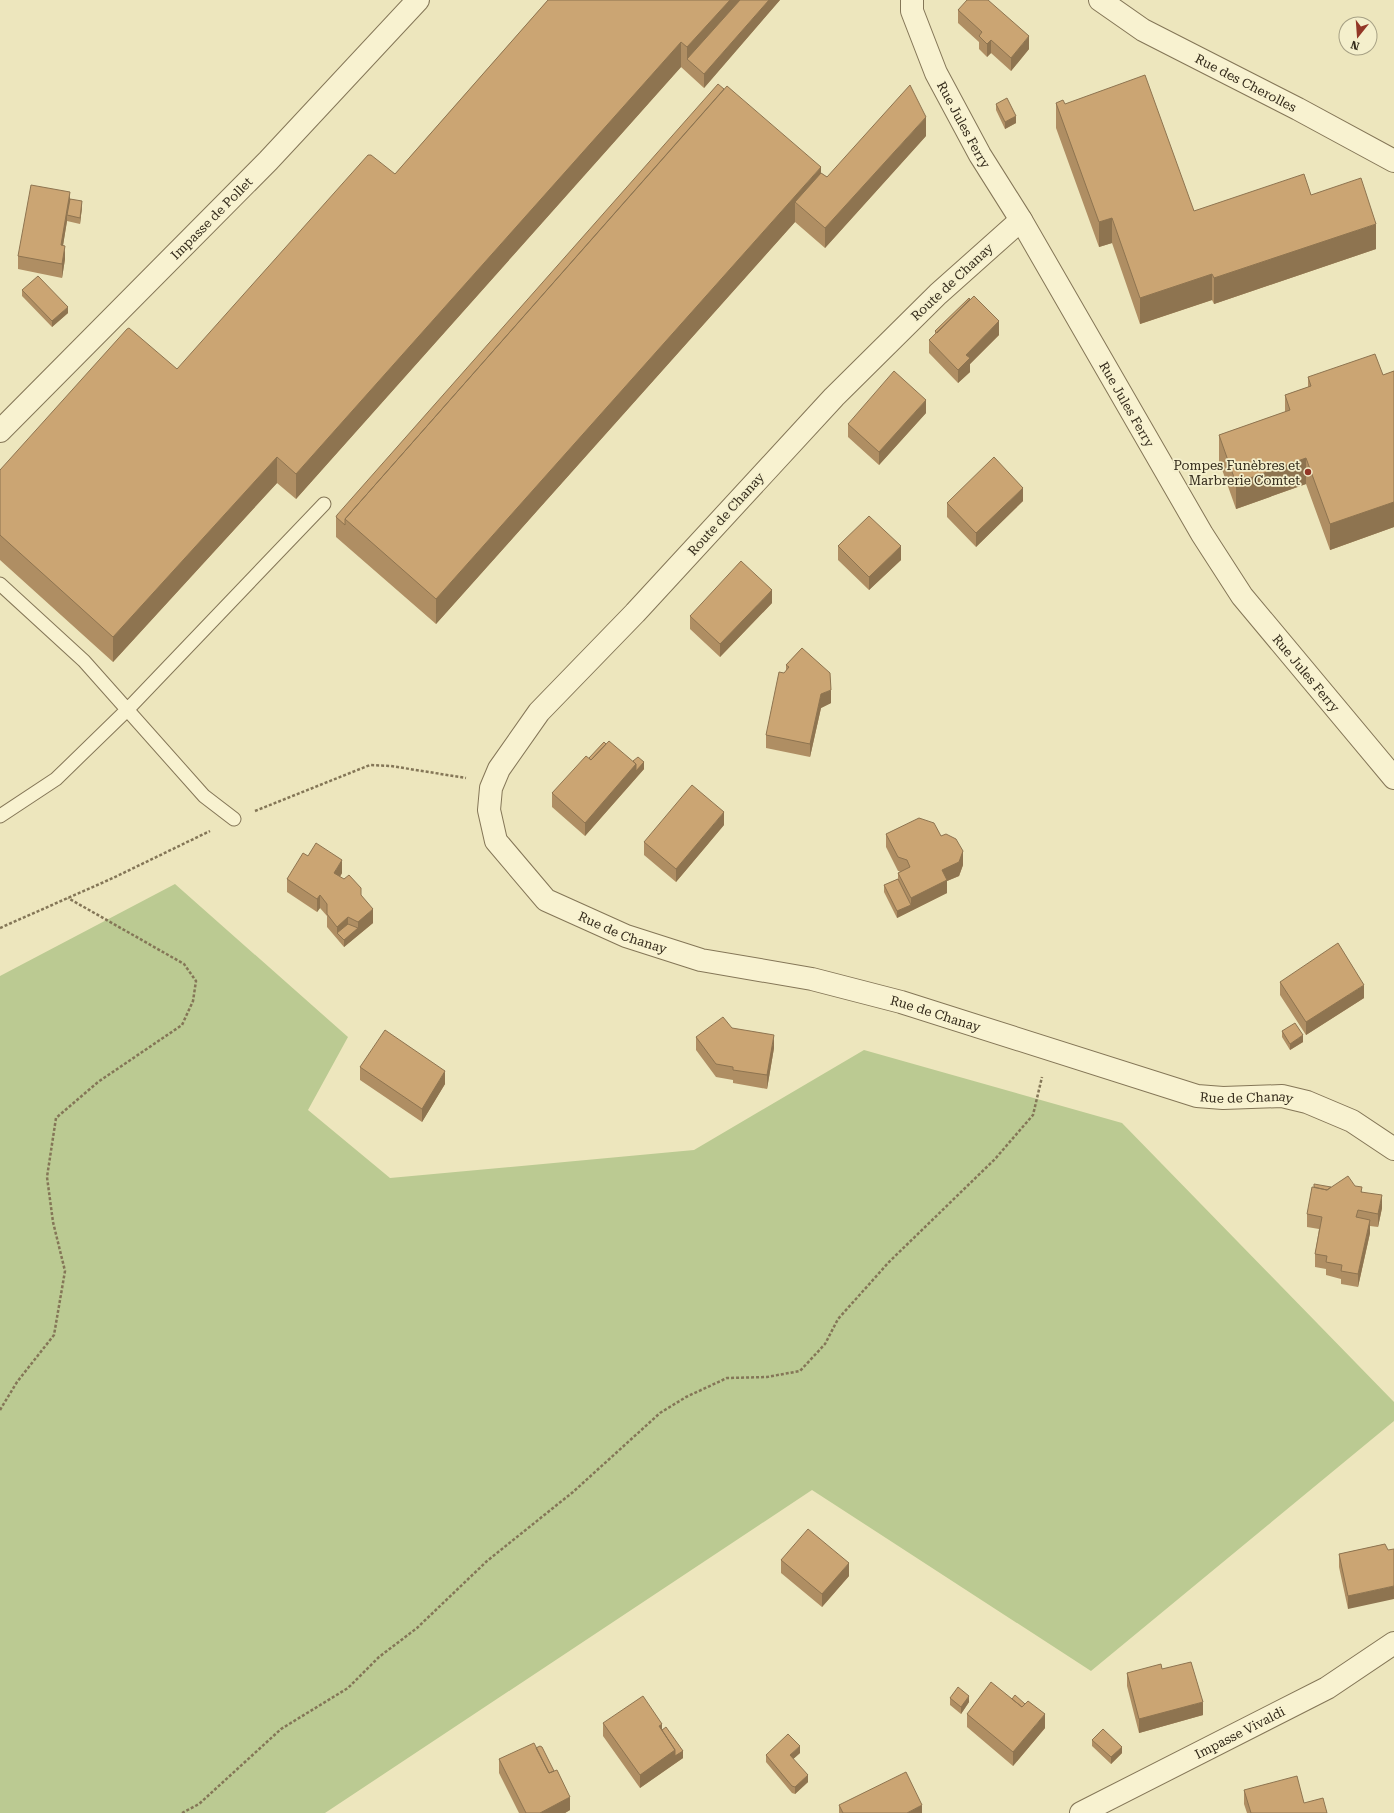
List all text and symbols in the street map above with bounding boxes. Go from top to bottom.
north arrow [1338,16,1378,56]
text: N [1349,37,1361,53]
street label: Rue des Cherolles [1193,50,1299,115]
street label: Rue Jules Ferry [934,79,994,171]
street label: Impasse de Pollet [167,174,255,262]
street label: Route de Chanay [908,240,996,324]
street label: Rue Jules Ferry [1097,359,1158,450]
place label: Pompes Funèbres et Marbrerie Comtet [1173,458,1300,488]
marker: Pompes Funèbres et Marbrerie Comtet [1303,467,1313,477]
street label: Route de Chanay [685,469,767,559]
street label: Rue Jules Ferry [1270,631,1343,715]
street label: Rue de Chanay [576,908,669,956]
street label: Rue de Chanay [889,992,983,1034]
street label: Rue de Chanay [1199,1088,1295,1106]
street label: Impasse Vivaldi [1192,1703,1287,1761]

